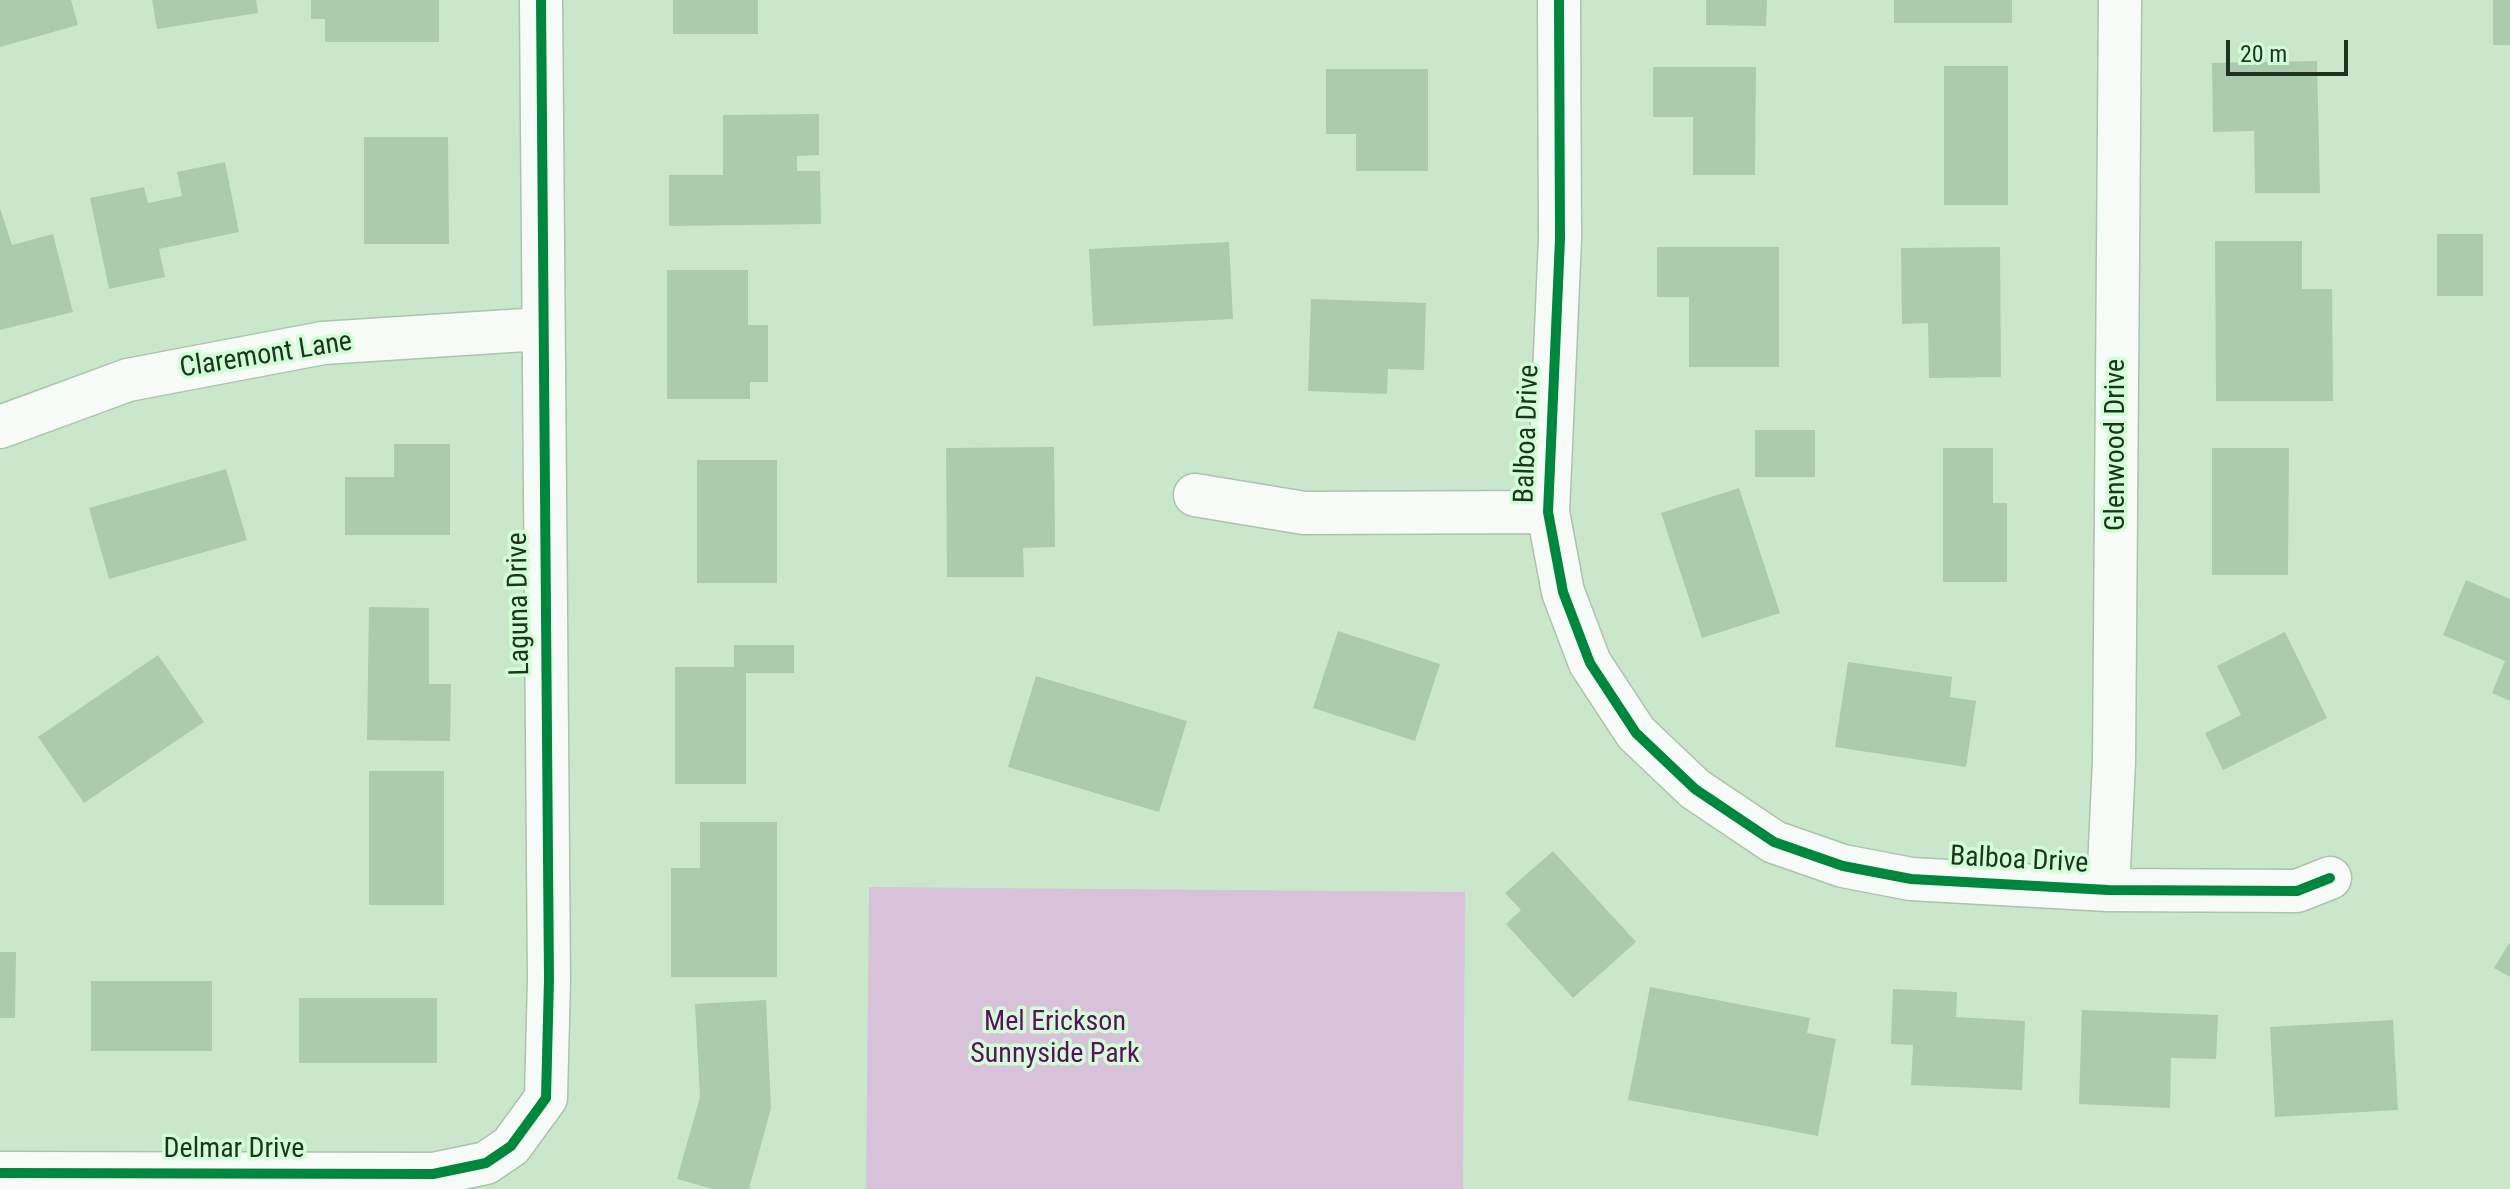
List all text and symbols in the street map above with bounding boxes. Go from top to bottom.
scale bar [2230,24,2352,74]
text: 20 m [2240,40,2287,68]
street label: Claremont Lane [177,326,355,386]
street label: Glenwood Drive [2100,359,2134,531]
street label: Balboa Drive [1509,364,1547,504]
street label: Laguna Drive [502,532,538,676]
street label: Balboa Drive [1949,841,2089,881]
park label: Mel Erickson Sunnyside Park [970,1006,1140,1072]
street label: Delmar Drive [164,1133,304,1167]

